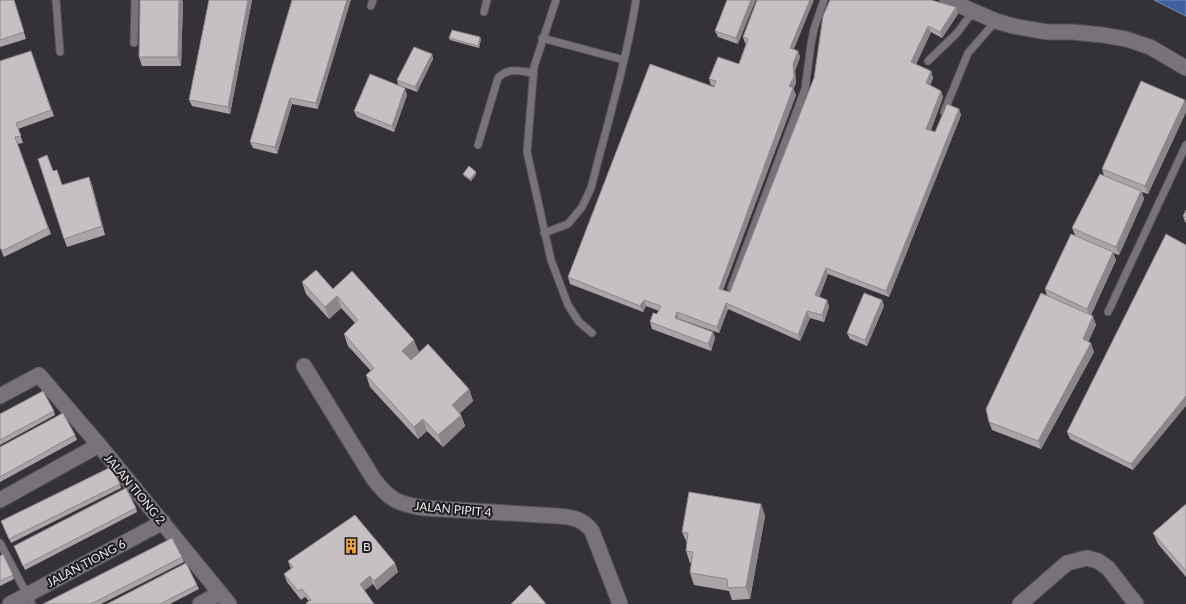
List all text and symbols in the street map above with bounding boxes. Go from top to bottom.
street label: JALAN TIONG 2 [101,451,169,527]
street label: JALAN PIPIT 4 [414,498,492,520]
street label: JALAN TIONG 6 [44,536,128,590]
building icon: B [342,537,360,555]
place label: B [363,539,371,554]

